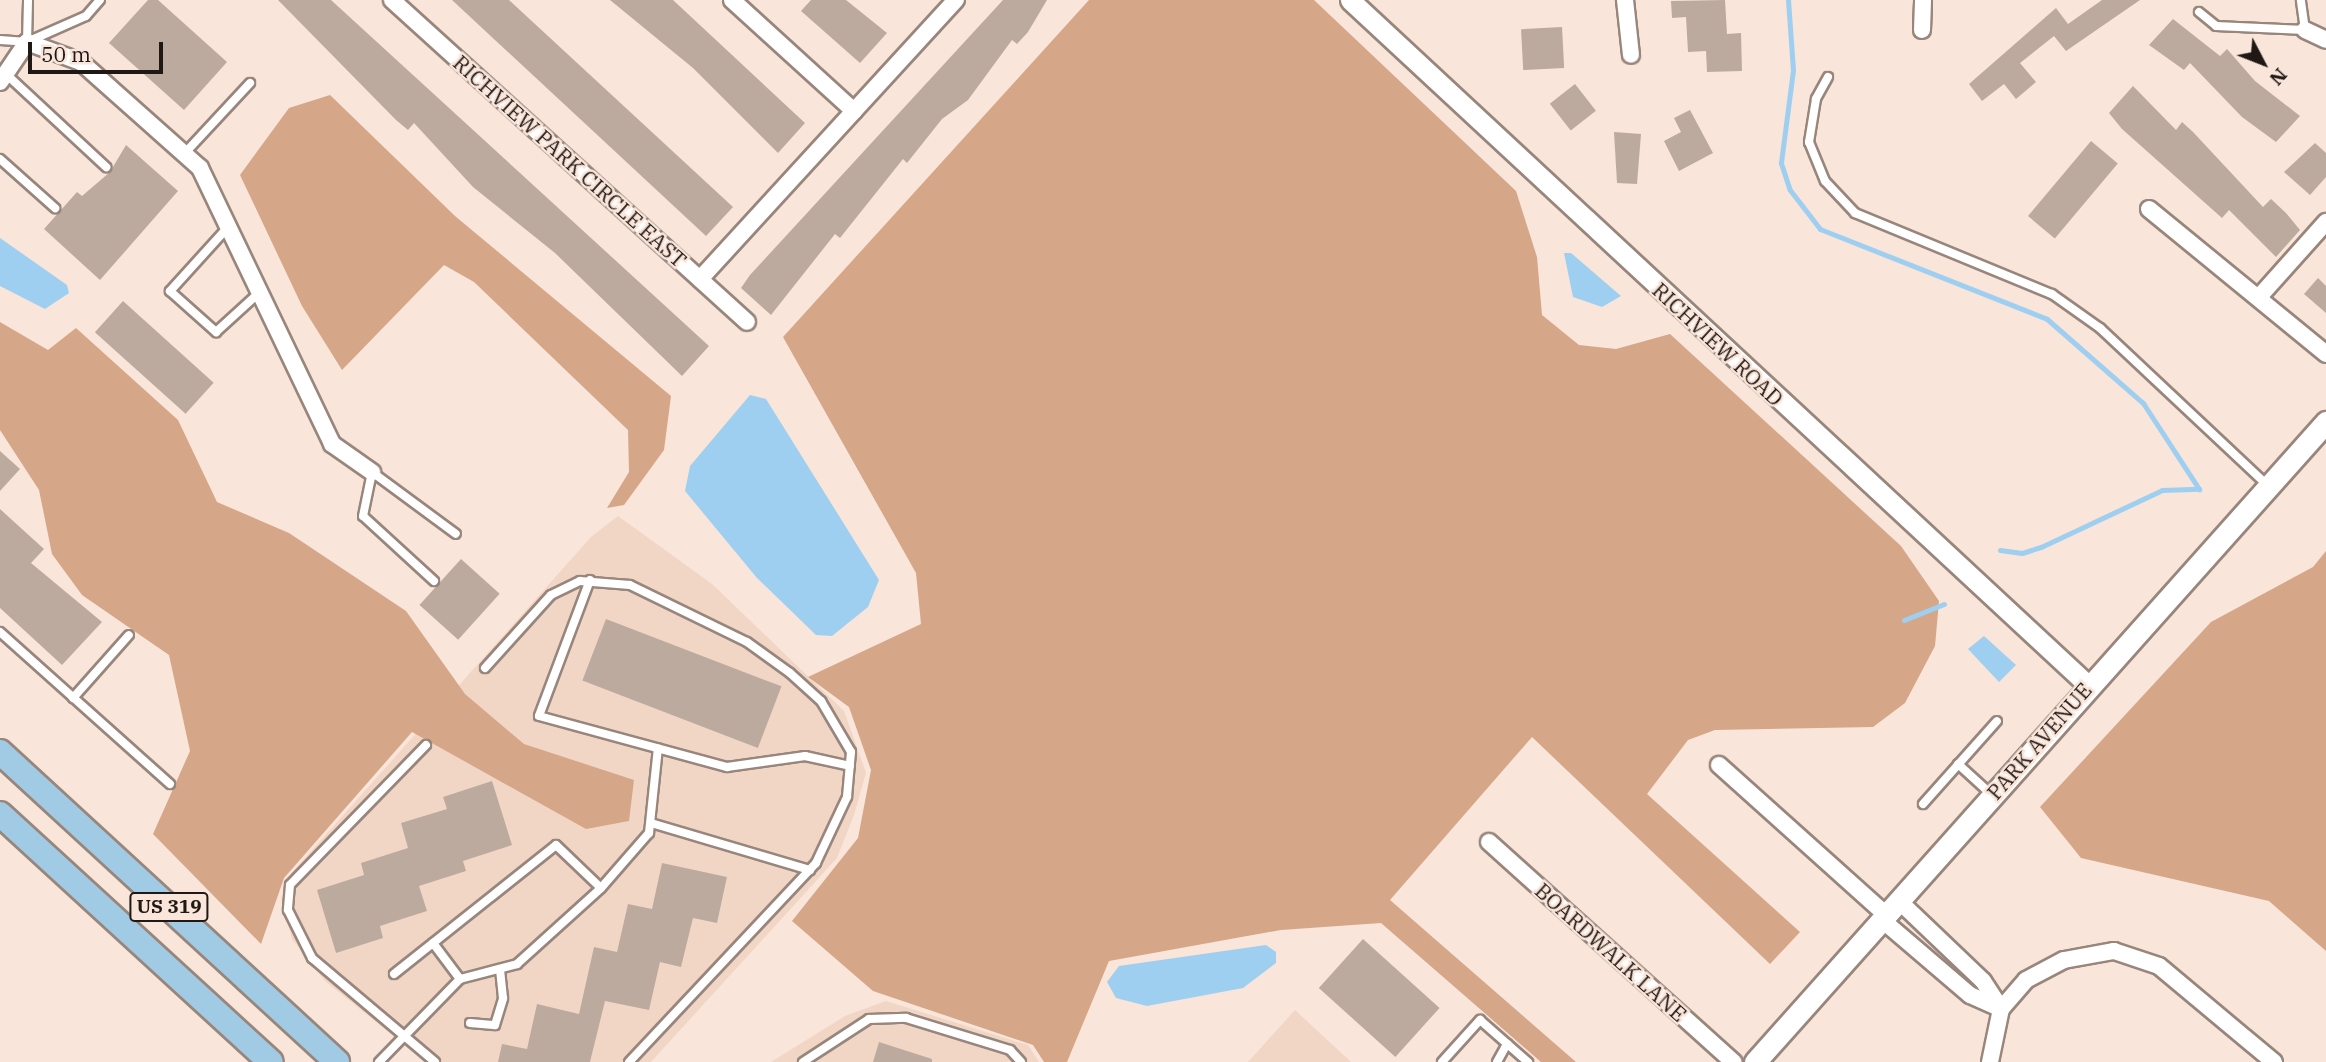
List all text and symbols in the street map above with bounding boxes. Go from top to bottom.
scale bar [32,28,166,72]
north arrow [2228,28,2298,98]
text: 50 m [41,40,91,68]
street label: RICHVIEW PARK CIRCLE EAST [448,50,692,272]
text: N [2265,63,2293,91]
street label: RICHVIEW ROAD [1648,277,1788,411]
street label: PARK AVENUE [1981,677,2097,805]
street label: BOARDWALK LANE [1530,878,1692,1026]
road number: US 319 [129,892,209,923]

